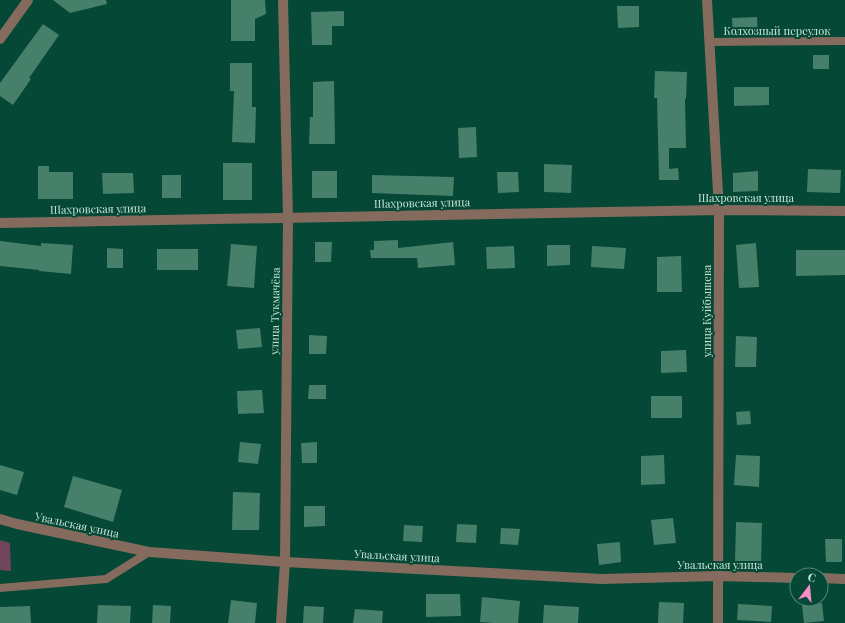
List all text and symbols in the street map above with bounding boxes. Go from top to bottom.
street label: Колхозный переулок [723,23,831,38]
street label: Шахровская улица [698,190,795,205]
street label: Шахровская улица [374,194,471,211]
street label: Шахровская улица [50,200,147,217]
street label: улица Куйбышева [699,264,714,358]
street label: улица Тукмачёва [266,267,283,356]
street label: Увальская улица [33,508,121,541]
street label: Увальская улица [353,546,441,565]
street label: Увальская улица [676,557,763,572]
north arrow [789,567,829,607]
text: С [806,569,818,585]

